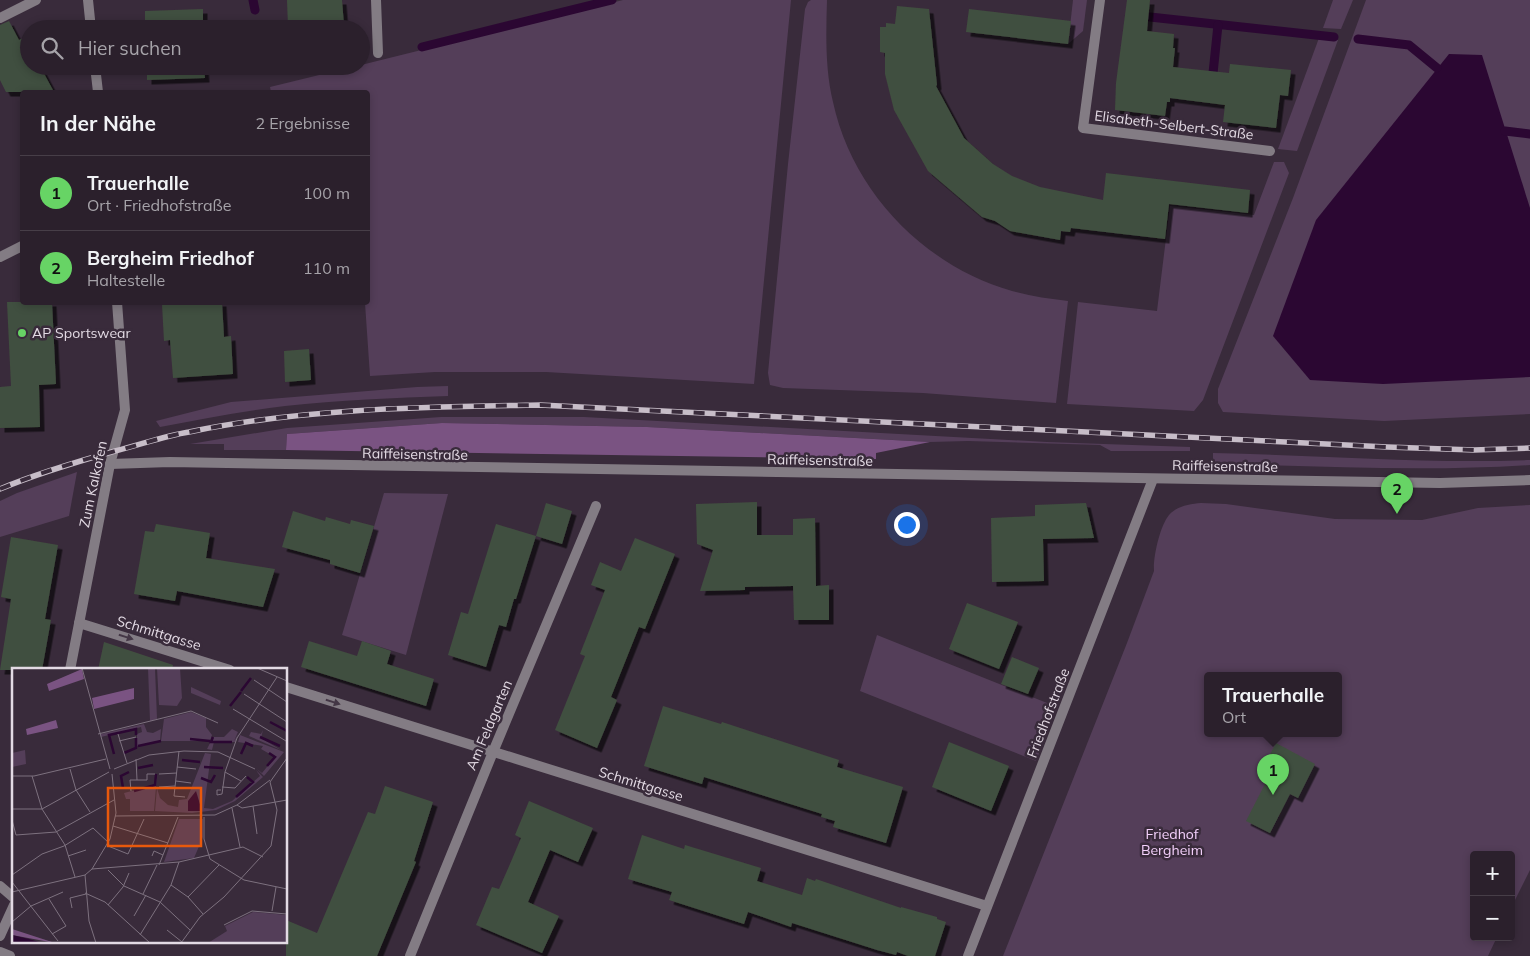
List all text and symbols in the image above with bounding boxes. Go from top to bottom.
search box [20,20,370,75]
icon: search [38,34,66,62]
text: Hier suchen [78,36,182,60]
street label: Elisabeth-Selbert-Straße [1093,106,1255,144]
text: In der Nähe [40,110,156,136]
text: 2 Ergebnisse [255,113,350,133]
text: Trauerhalle [87,171,189,195]
text: 1 [51,183,61,203]
text: 100 m [303,183,350,203]
text: Ort · Friedhofstraße [87,195,231,215]
text: Bergheim Friedhof [87,246,254,270]
text: 2 [51,258,61,278]
text: 110 m [303,258,350,278]
text: Haltestelle [87,270,165,290]
place label: AP Sportswear [32,324,131,342]
marker: AP Sportswear [16,327,28,339]
street label: Zum Kalkofen [75,439,111,529]
street label: Raiffeisenstraße [362,444,468,464]
street label: Raiffeisenstraße [767,450,873,470]
street label: Raiffeisenstraße [1172,456,1278,476]
pin: 2 [1381,473,1413,514]
your location [894,512,920,538]
street label: Schmittgasse [115,612,203,654]
one-way arrow [118,634,133,642]
street label: Friedhofstraße [1023,666,1073,760]
inset map [12,668,288,944]
popup [1204,672,1342,737]
street label: Am Feldgarten [462,677,516,773]
text: Trauerhalle [1222,683,1324,707]
one-way arrow [325,698,340,706]
text: Ort [1222,707,1246,727]
pin: 1 [1257,754,1289,795]
street label: Schmittgasse [597,763,685,805]
park label: Friedhof Bergheim [1141,825,1203,859]
map controls [1470,851,1515,941]
button: + [1470,851,1515,896]
button: − [1470,896,1515,941]

